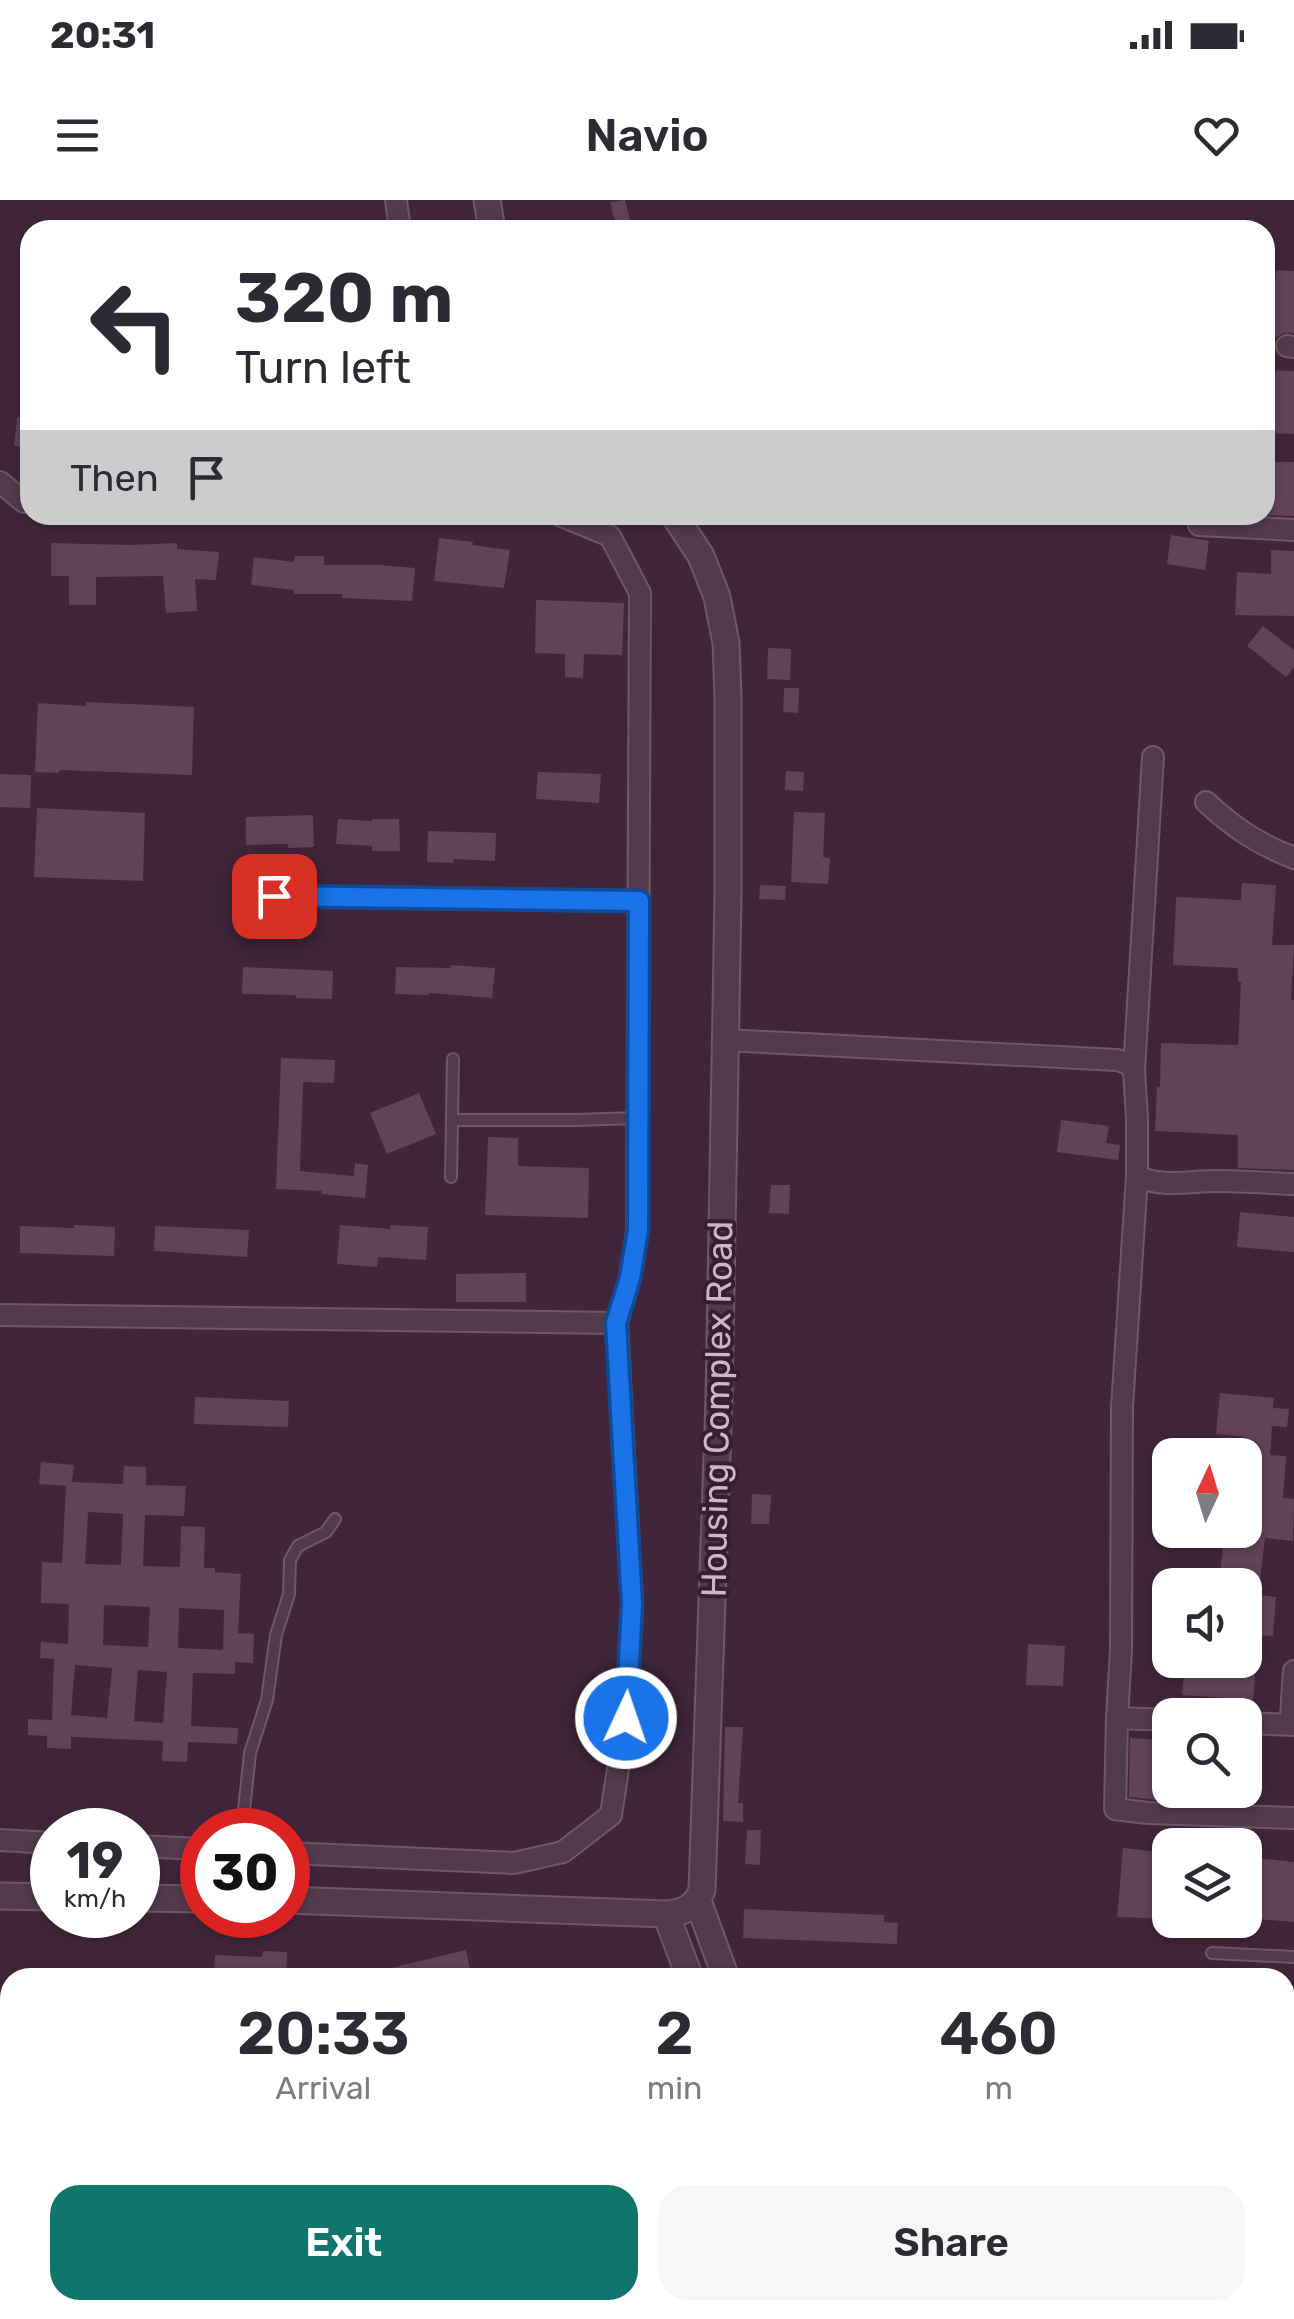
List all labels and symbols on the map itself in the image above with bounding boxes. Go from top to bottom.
pin [232,854,317,939]
street label: Housing Complex Road [693,1220,741,1598]
north arrow [1152,1438,1262,1548]
position arrow [574,1666,678,1770]
speed limit sign: 30 [180,1808,310,1938]

